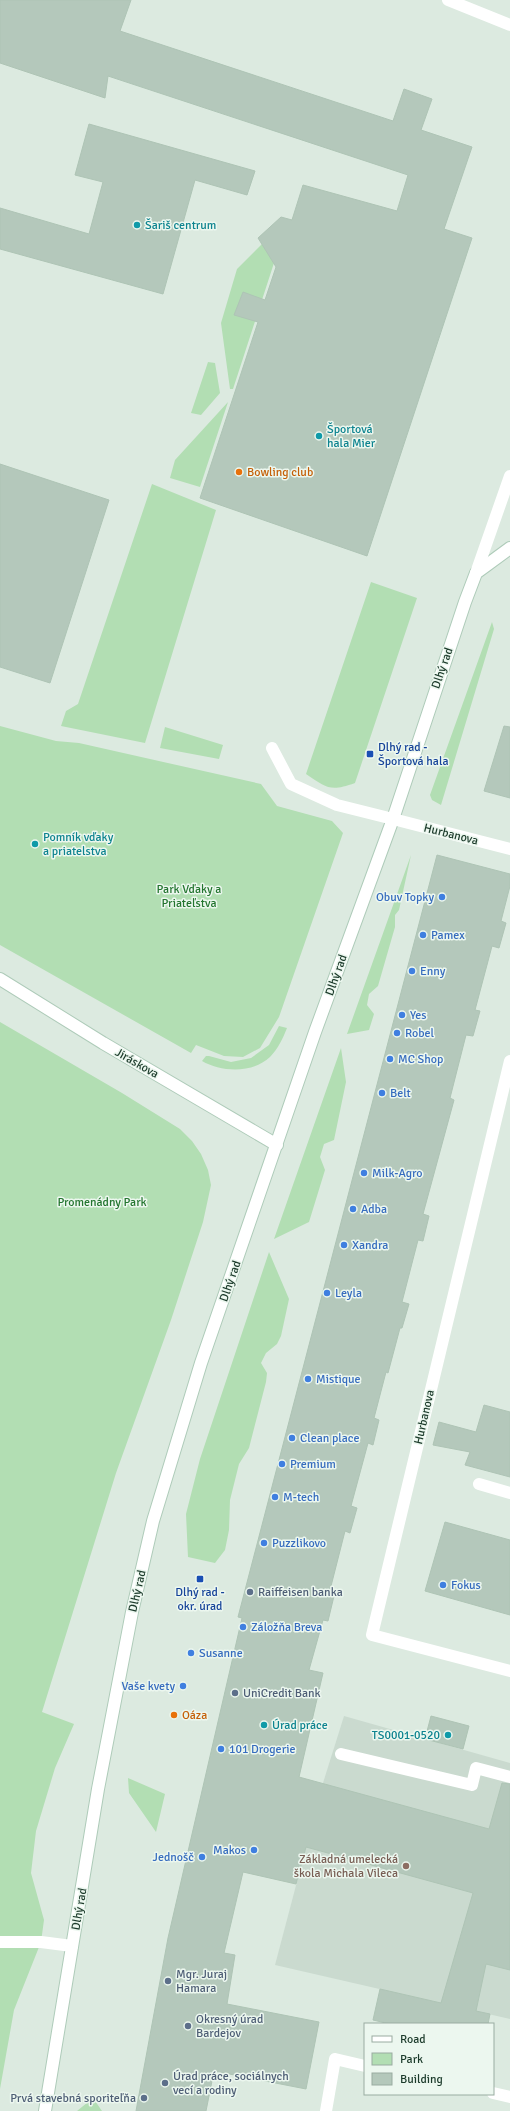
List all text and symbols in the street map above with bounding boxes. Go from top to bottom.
place label: Šariš centrum [145,218,216,233]
marker: Šariš centrum [132,220,142,230]
place label: Športová hala Mier [327,422,376,451]
marker: Športová hala Mier [314,431,324,441]
place label: Bowling club [247,465,313,480]
marker: Bowling club [234,467,244,477]
street label: Dlhý rad [428,646,457,691]
place label: Dlhý rad - Športová hala [378,740,449,769]
marker: Dlhý rad - Športová hala [365,749,375,759]
street label: Hurbanova [422,820,480,848]
place label: Pomník vďaky a priatelstva [43,830,114,859]
marker: Pomník vďaky a priatelstva [30,839,40,849]
park label: Park Vďaky a Priateľstva [157,882,221,911]
place label: Obuv Topky [376,890,434,905]
marker: Obuv Topky [437,892,447,902]
place label: Pamex [431,928,465,943]
marker: Pamex [418,930,428,940]
street label: Dlhý rad [322,953,351,998]
place label: Enny [420,964,446,979]
marker: Enny [407,966,417,976]
place label: Yes [410,1008,427,1023]
marker: Yes [397,1010,407,1020]
place label: Robel [405,1026,435,1041]
marker: Robel [392,1028,402,1038]
street label: Jiráskova [112,1045,161,1082]
place label: MC Shop [398,1052,443,1067]
marker: MC Shop [385,1054,395,1064]
place label: Belt [390,1086,411,1101]
marker: Belt [377,1088,387,1098]
place label: Milk-Agro [372,1166,422,1181]
marker: Milk-Agro [359,1168,369,1178]
park label: Promenádny Park [57,1195,147,1210]
place label: Adba [361,1202,387,1217]
marker: Adba [348,1204,358,1214]
place label: Xandra [352,1238,388,1253]
marker: Xandra [339,1240,349,1250]
street label: Dlhý rad [216,1259,245,1304]
place label: Leyla [335,1286,362,1301]
marker: Leyla [322,1288,332,1298]
place label: Mistique [316,1372,361,1387]
marker: Mistique [303,1374,313,1384]
street label: Hurbanova [411,1388,438,1446]
place label: Clean place [300,1431,359,1446]
marker: Clean place [287,1433,297,1443]
place label: Premium [290,1457,336,1472]
marker: Premium [277,1459,287,1469]
place label: M-tech [283,1490,319,1505]
marker: M-tech [270,1492,280,1502]
place label: Puzzlikovo [272,1536,326,1551]
marker: Puzzlikovo [259,1538,269,1548]
street label: Dlhý rad [125,1569,150,1614]
marker: Dlhý rad - okr. úrad [195,1574,205,1584]
place label: Fokus [451,1578,481,1593]
marker: Fokus [438,1580,448,1590]
place label: Dlhý rad - okr. úrad [175,1585,225,1614]
place label: Raiffeisen banka [258,1585,343,1600]
marker: Raiffeisen banka [245,1587,255,1597]
place label: Záložňa Breva [251,1620,322,1635]
marker: Záložňa Breva [238,1622,248,1632]
place label: Susanne [199,1646,243,1661]
marker: Susanne [186,1648,196,1658]
place label: Vaše kvety [121,1679,175,1694]
marker: Vaše kvety [178,1681,188,1691]
place label: UniCredit Bank [243,1686,321,1701]
marker: UniCredit Bank [230,1688,240,1698]
place label: Oáza [182,1708,207,1723]
marker: Oáza [169,1710,179,1720]
place label: Úrad práce [272,1718,328,1733]
marker: Úrad práce [259,1720,269,1730]
place label: TS0001-0520 [372,1728,440,1743]
marker: TS0001-0520 [443,1730,453,1740]
place label: 101 Drogerie [229,1742,296,1757]
marker: 101 Drogerie [216,1744,226,1754]
place label: Makos [213,1843,246,1858]
marker: Makos [249,1845,259,1855]
place label: Jednošč [153,1850,194,1865]
marker: Jednošč [197,1852,207,1862]
place label: Základná umelecká škola Michala Vileca [294,1852,398,1881]
marker: Základná umelecká škola Michala Vileca [401,1861,411,1871]
street label: Dlhý rad [68,1887,91,1931]
place label: Mgr. Juraj Hamara [176,1967,227,1996]
marker: Mgr. Juraj Hamara [163,1976,173,1986]
place label: Okresný úrad Bardejov [196,2012,263,2041]
marker: Okresný úrad Bardejov [183,2021,193,2031]
legend [364,2023,494,2095]
text: Road [400,2032,426,2047]
text: Park [400,2052,423,2067]
place label: Úrad práce, sociálnych vecí a rodiny [173,2069,289,2098]
text: Building [400,2072,443,2087]
marker: Úrad práce, sociálnych vecí a rodiny [160,2078,170,2088]
place label: Prvá stavebná sporiteľňa [10,2091,136,2106]
marker: Prvá stavebná sporiteľňa [139,2093,149,2103]

